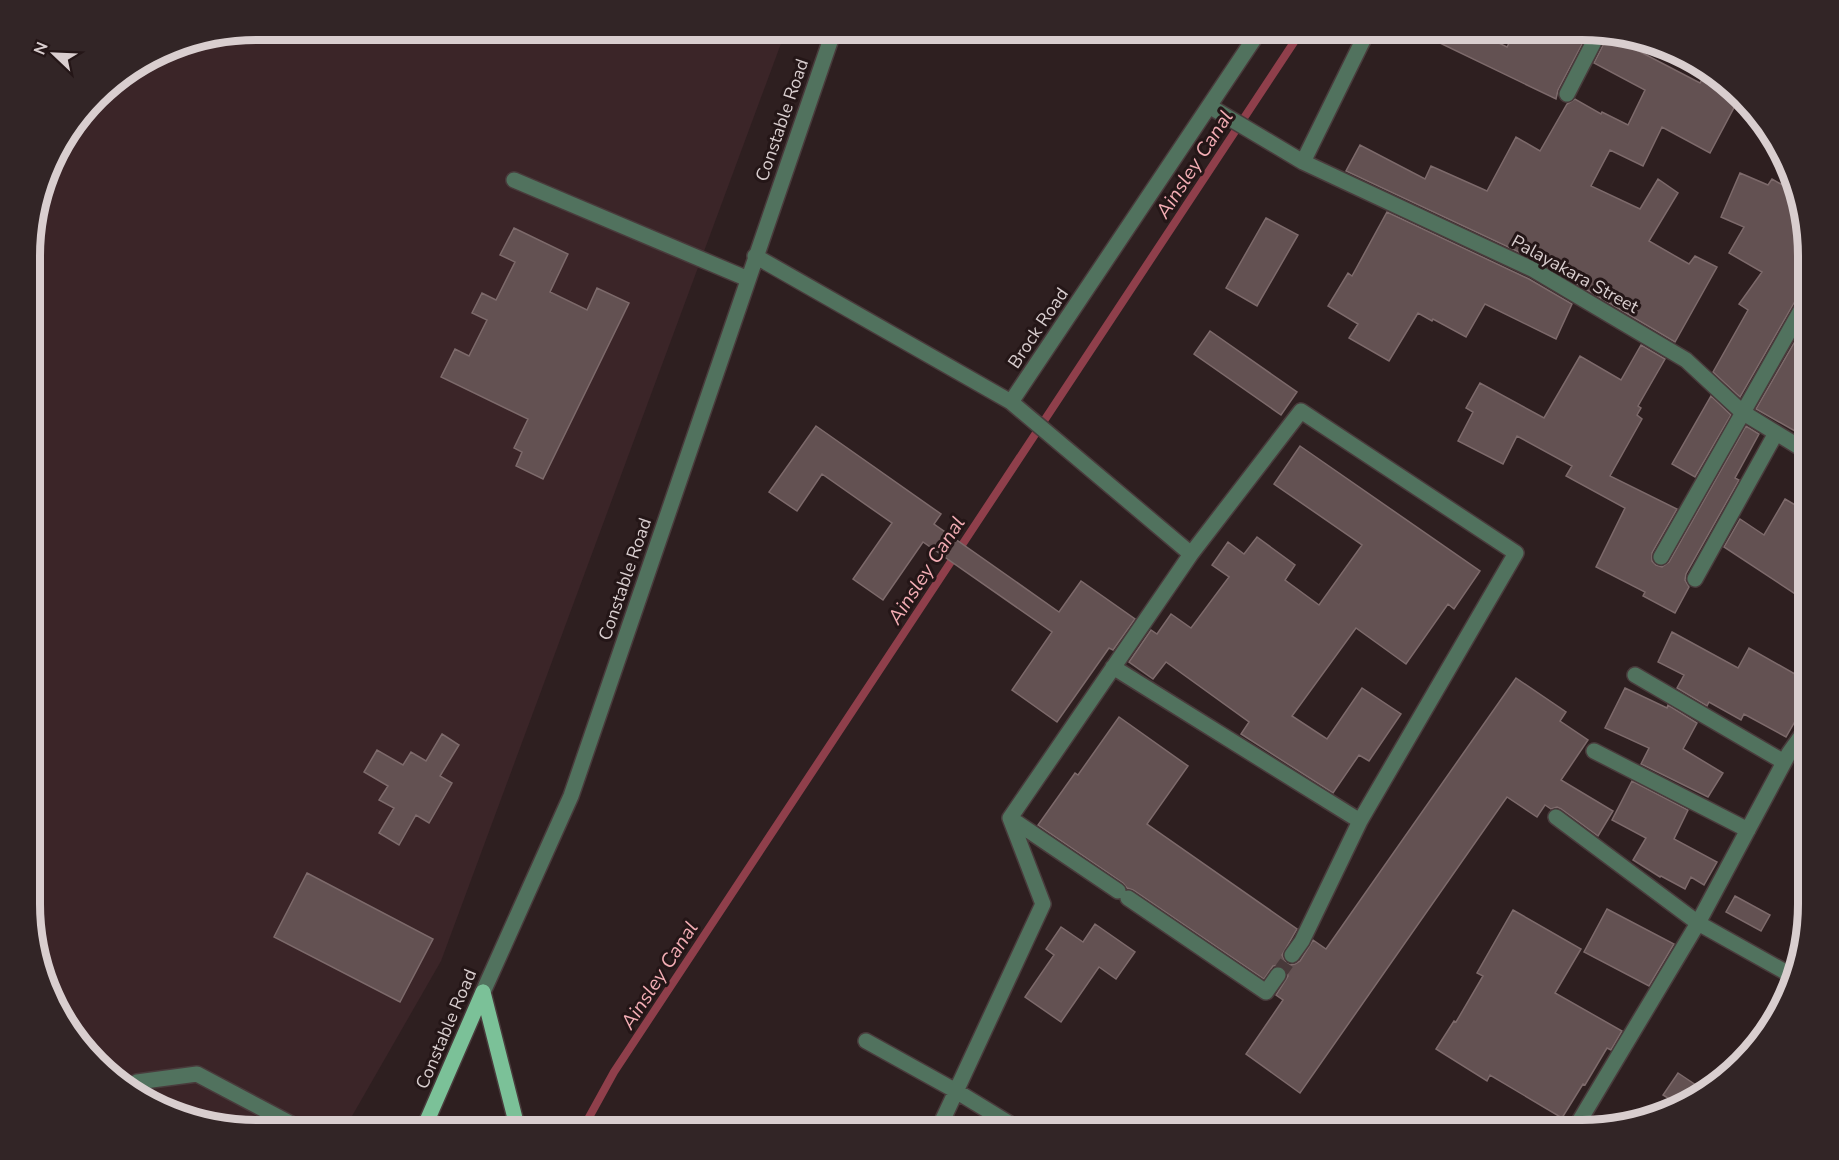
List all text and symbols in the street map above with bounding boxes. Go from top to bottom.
north arrow [24,24,84,84]
text: N [29,39,54,58]
street label: Constable Road [750,56,814,184]
water label: Ainsley Canal [1149,105,1239,224]
street label: Palayakara Street [1507,229,1644,319]
street label: Brock Road [1002,283,1074,373]
water label: Ainsley Canal [881,511,971,630]
street label: Constable Road [593,515,657,643]
water label: Ainsley Canal [614,916,704,1035]
street label: Constable Road [410,965,482,1093]

